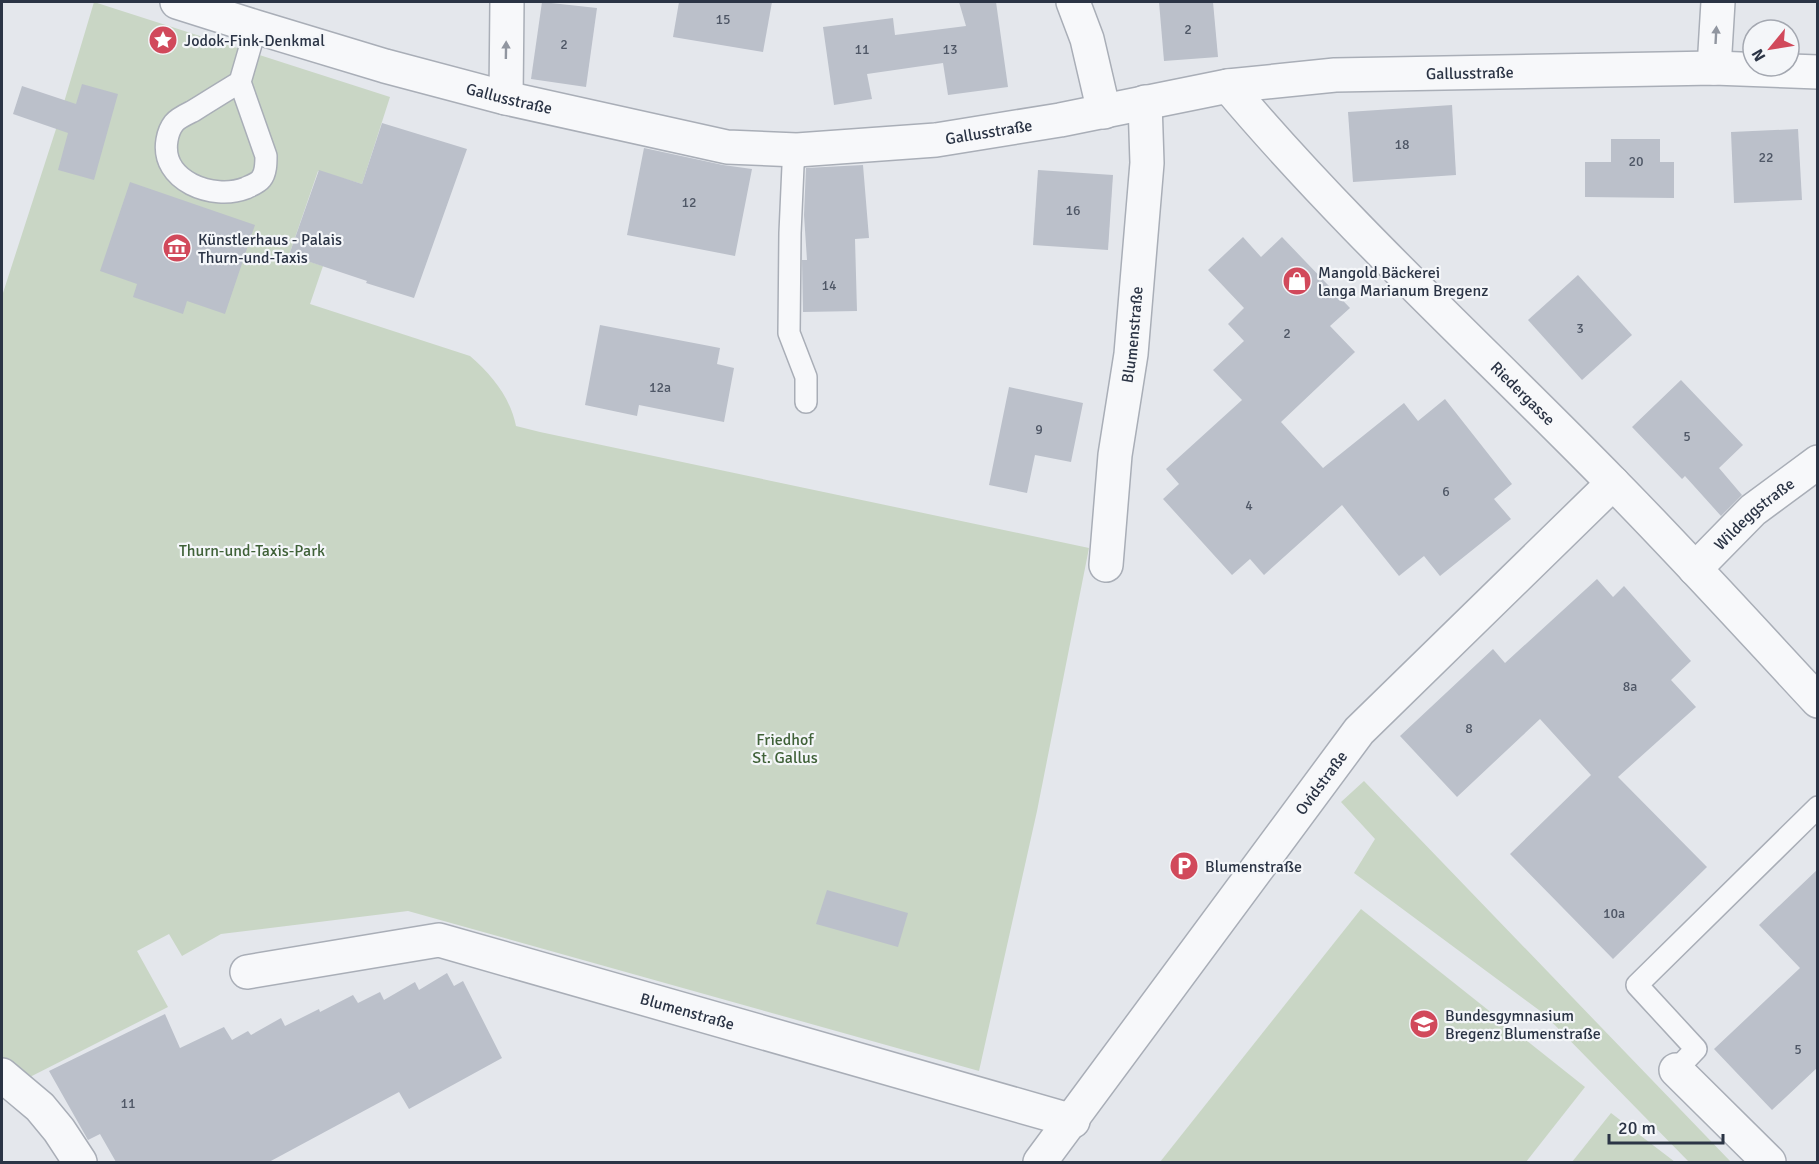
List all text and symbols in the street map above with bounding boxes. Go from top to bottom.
house number: 15 [715,11,731,28]
north arrow [1741,18,1801,78]
house number: 2 [1184,21,1192,38]
place icon: Jodok-Fink-Denkmal [147,24,179,56]
one-way arrow [1712,25,1721,44]
place label: Jodok-Fink-Denkmal [184,31,325,51]
house number: 2 [560,36,568,53]
one-way arrow [502,40,511,59]
house number: 11 [854,41,870,58]
house number: 13 [942,41,958,58]
text: N [1747,45,1770,65]
street label: Gallusstraße [1426,63,1514,84]
street label: Gallusstraße [464,79,554,119]
street label: Gallusstraße [944,116,1034,149]
house number: 18 [1394,136,1410,153]
house number: 22 [1758,149,1774,166]
house number: 20 [1628,153,1644,170]
house number: 12 [681,194,697,211]
house number: 16 [1065,202,1081,219]
place label: Künstlerhaus - Palais Thurn-und-Taxis [198,230,342,268]
museum icon: Künstlerhaus - Palais Thurn-und-Taxis [161,232,193,264]
place label: Mangold Bäckerei langa Marianum Bregenz [1318,263,1488,301]
shop icon: Mangold Bäckerei langa Marianum Bregenz [1281,265,1313,297]
house number: 14 [821,277,837,294]
street label: Blumenstraße [1118,286,1148,385]
house number: 3 [1576,320,1584,337]
house number: 2 [1283,325,1291,342]
street label: Riedergasse [1486,357,1559,430]
house number: 12a [649,379,671,396]
house number: 9 [1035,421,1043,438]
house number: 5 [1683,428,1691,445]
street label: Wildeggstraße [1710,474,1799,555]
house number: 6 [1442,483,1450,500]
house number: 4 [1245,497,1253,514]
park label: Thurn-und-Taxis-Park [179,541,325,561]
house number: 8a [1623,678,1637,695]
house number: 8 [1465,720,1473,737]
park label: Friedhof St. Gallus [752,730,818,768]
street label: Ovidstraße [1291,747,1352,819]
parking icon: Blumenstraße [1168,850,1200,882]
place label: Blumenstraße [1205,857,1302,877]
house number: 10a [1603,905,1625,922]
street label: Blumenstraße [638,989,737,1035]
place label: Bundesgymnasium Bregenz Blumenstraße [1445,1006,1601,1044]
school or university icon: Bundesgymnasium Bregenz Blumenstraße [1408,1008,1440,1040]
house number: 5 [1794,1041,1802,1058]
house number: 11 [120,1095,136,1112]
scale bar [1609,1107,1723,1145]
text: 20 m [1618,1117,1656,1139]

